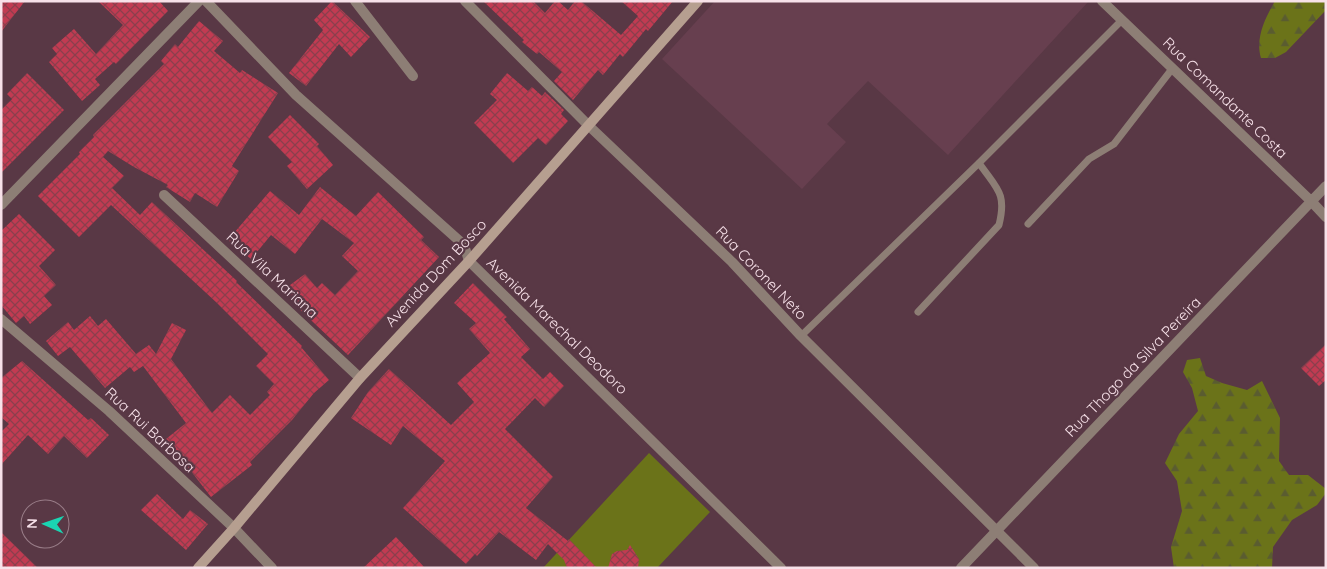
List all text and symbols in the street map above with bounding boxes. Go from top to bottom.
street label: Rua Comandante Costa [1159,33,1292,162]
street label: Avenida Dom Bosco [381,215,490,330]
street label: Rua Coronel Neto [712,222,811,324]
street label: Rua Vila Mariana [222,227,322,322]
street label: Avenida Marechal Deodoro [483,253,632,398]
street label: Rua Thogo da Silva Pereira [1061,293,1205,441]
street label: Rua Rui Barbosa [101,383,199,476]
north arrow [20,499,70,549]
text: N [23,518,41,529]

